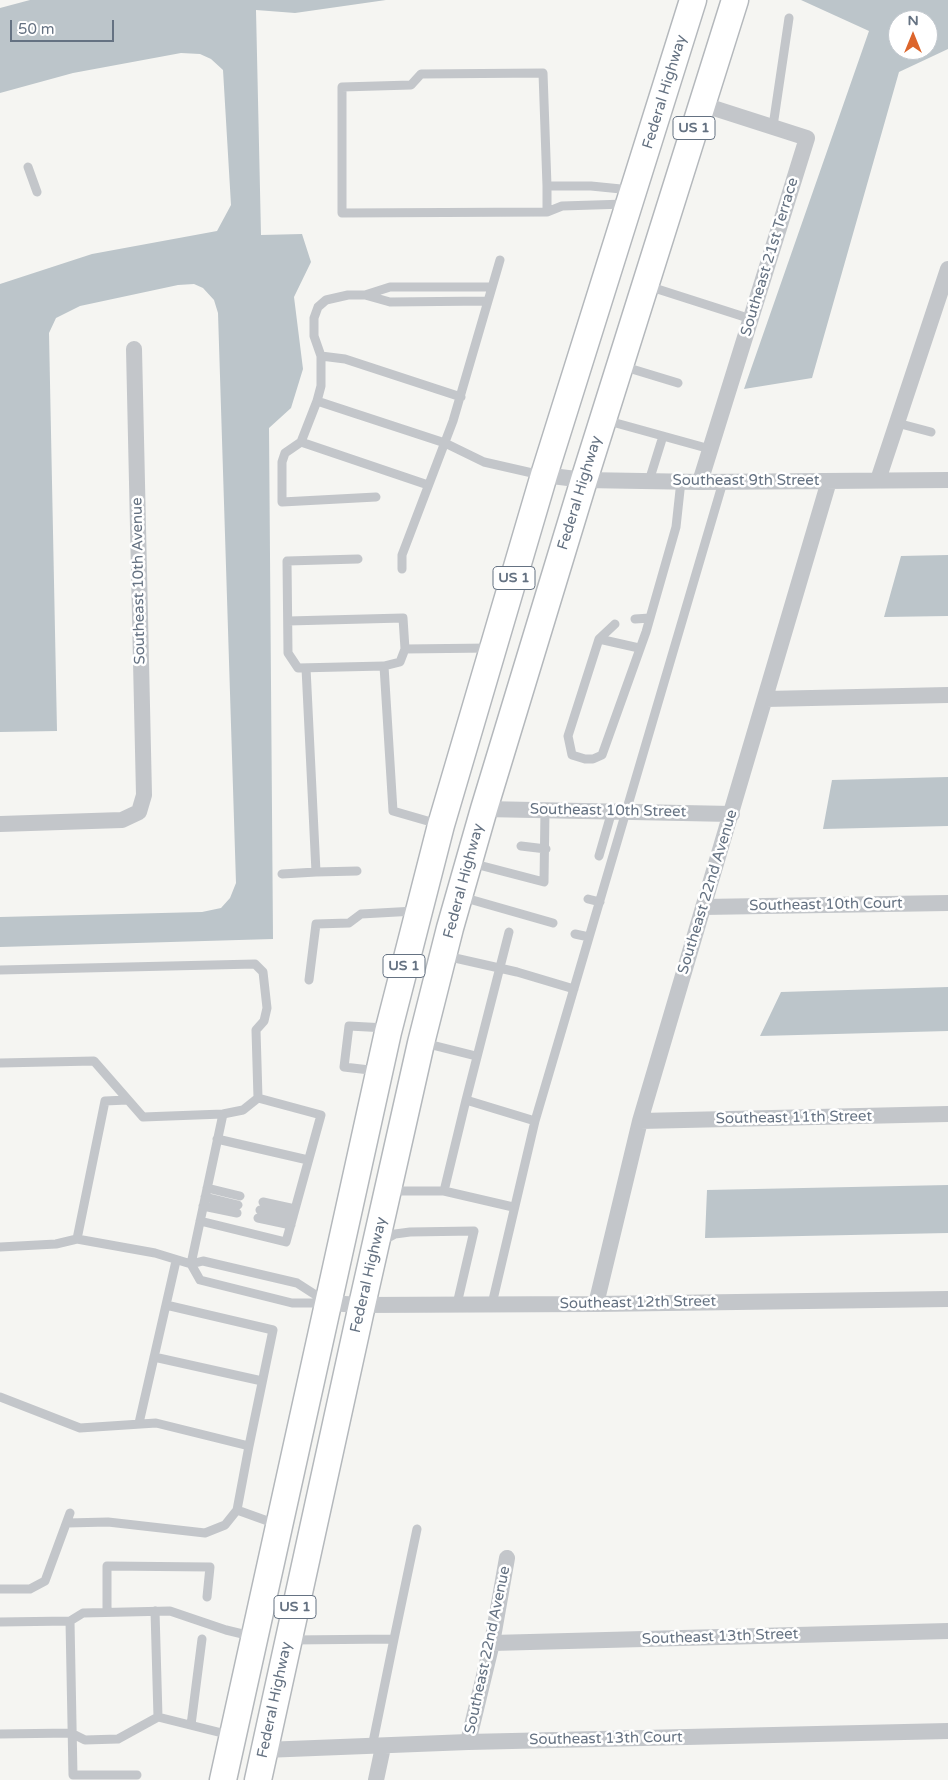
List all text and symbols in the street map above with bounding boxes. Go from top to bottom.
scale bar [12,10,116,42]
north arrow [888,10,938,60]
text: N [907,12,919,29]
text: 50 m [18,20,55,38]
street label: Federal Highway [639,33,691,151]
road number: US 1 [673,116,715,140]
street label: Southeast 21st Terrace [737,176,803,338]
street label: Federal Highway [554,434,606,552]
street label: Southeast 9th Street [672,472,820,490]
street label: Southeast 10th Avenue [129,497,149,665]
road number: US 1 [493,566,535,590]
street label: Southeast 10th Street [530,801,686,821]
street label: Southeast 22nd Avenue [674,808,742,976]
street label: Federal Highway [440,822,488,940]
street label: Southeast 10th Court [749,895,903,915]
road number: US 1 [383,954,425,978]
street label: Southeast 11th Street [716,1108,872,1128]
street label: Federal Highway [347,1215,391,1335]
street label: Southeast 12th Street [560,1293,716,1313]
street label: Southeast 22nd Avenue [461,1564,515,1736]
road number: US 1 [274,1595,316,1618]
street label: Southeast 13th Street [641,1625,799,1649]
street label: Federal Highway [254,1640,296,1760]
street label: Southeast 13th Court [529,1729,683,1749]

